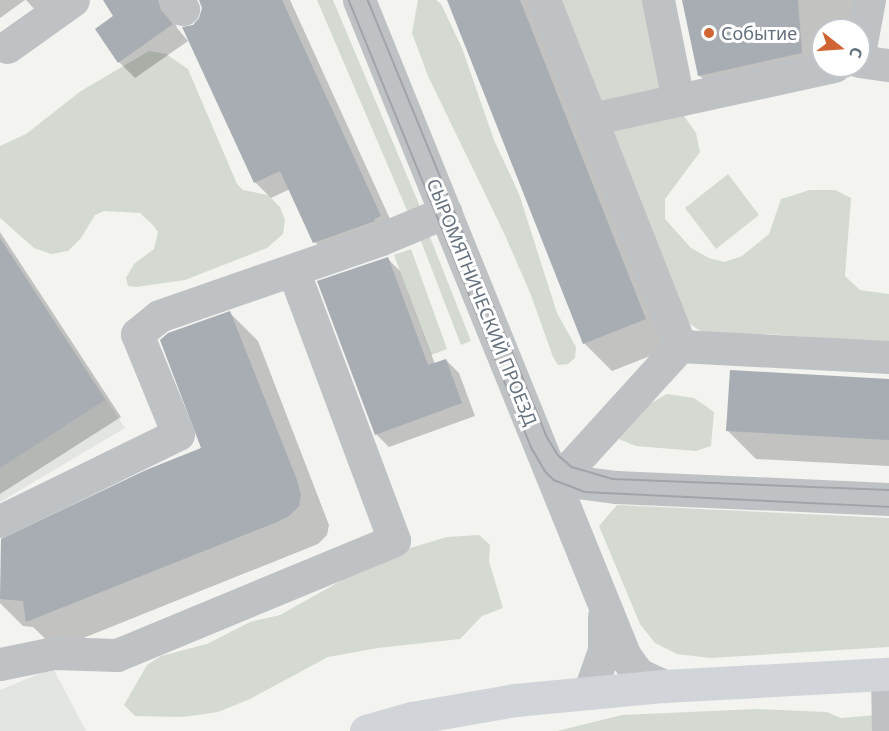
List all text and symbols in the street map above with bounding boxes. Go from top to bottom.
north arrow [811,18,871,78]
place label: Событие [721,22,797,44]
marker: Событие [702,26,716,40]
text: С [844,45,868,61]
street label: СЫРОМЯТНИЧЕСКИЙ ПРОЕЗД [422,175,542,429]

